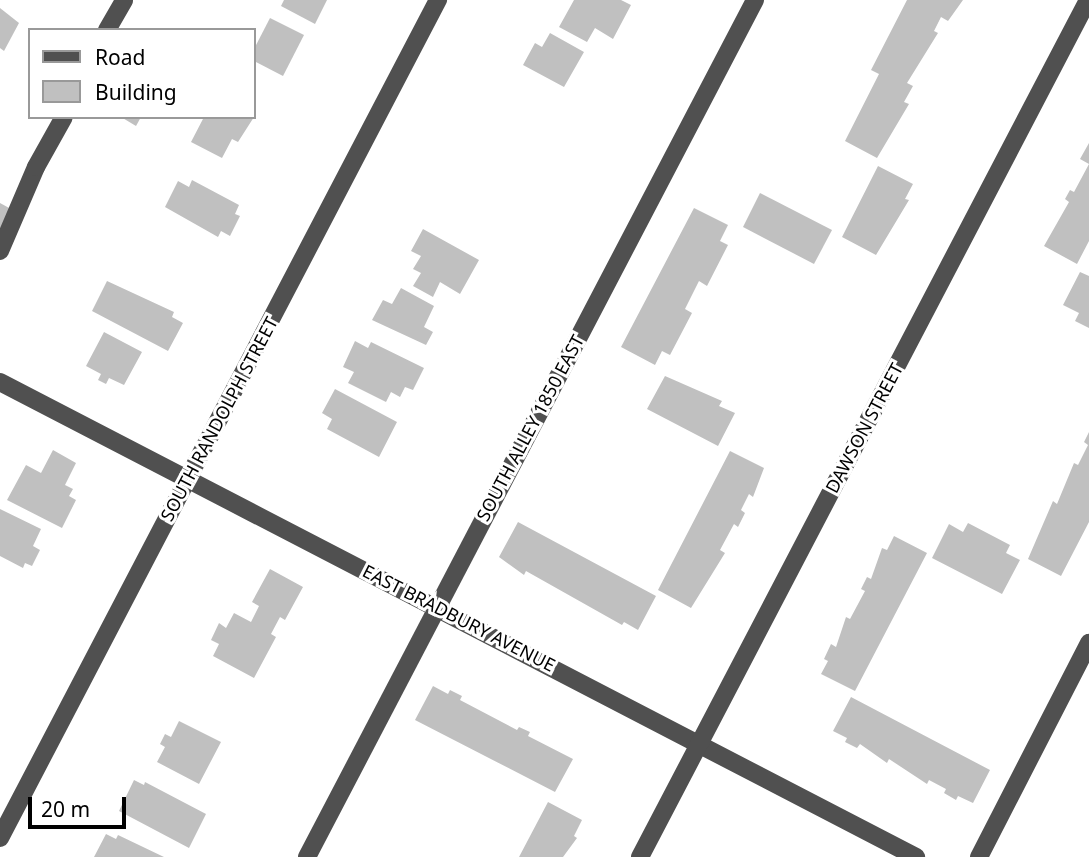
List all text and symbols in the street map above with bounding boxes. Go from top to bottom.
legend [28,28,256,119]
text: Road [95,43,145,71]
text: Building [95,78,177,106]
street label: SOUTH RANDOLPH STREET [156,313,282,525]
street label: SOUTH ALLEY 1850 EAST [472,331,588,525]
street label: DAWSON STREET [821,359,907,497]
street label: EAST BRADBURY AVENUE [359,560,559,676]
scale bar [32,784,130,828]
text: 20 m [41,795,90,823]

